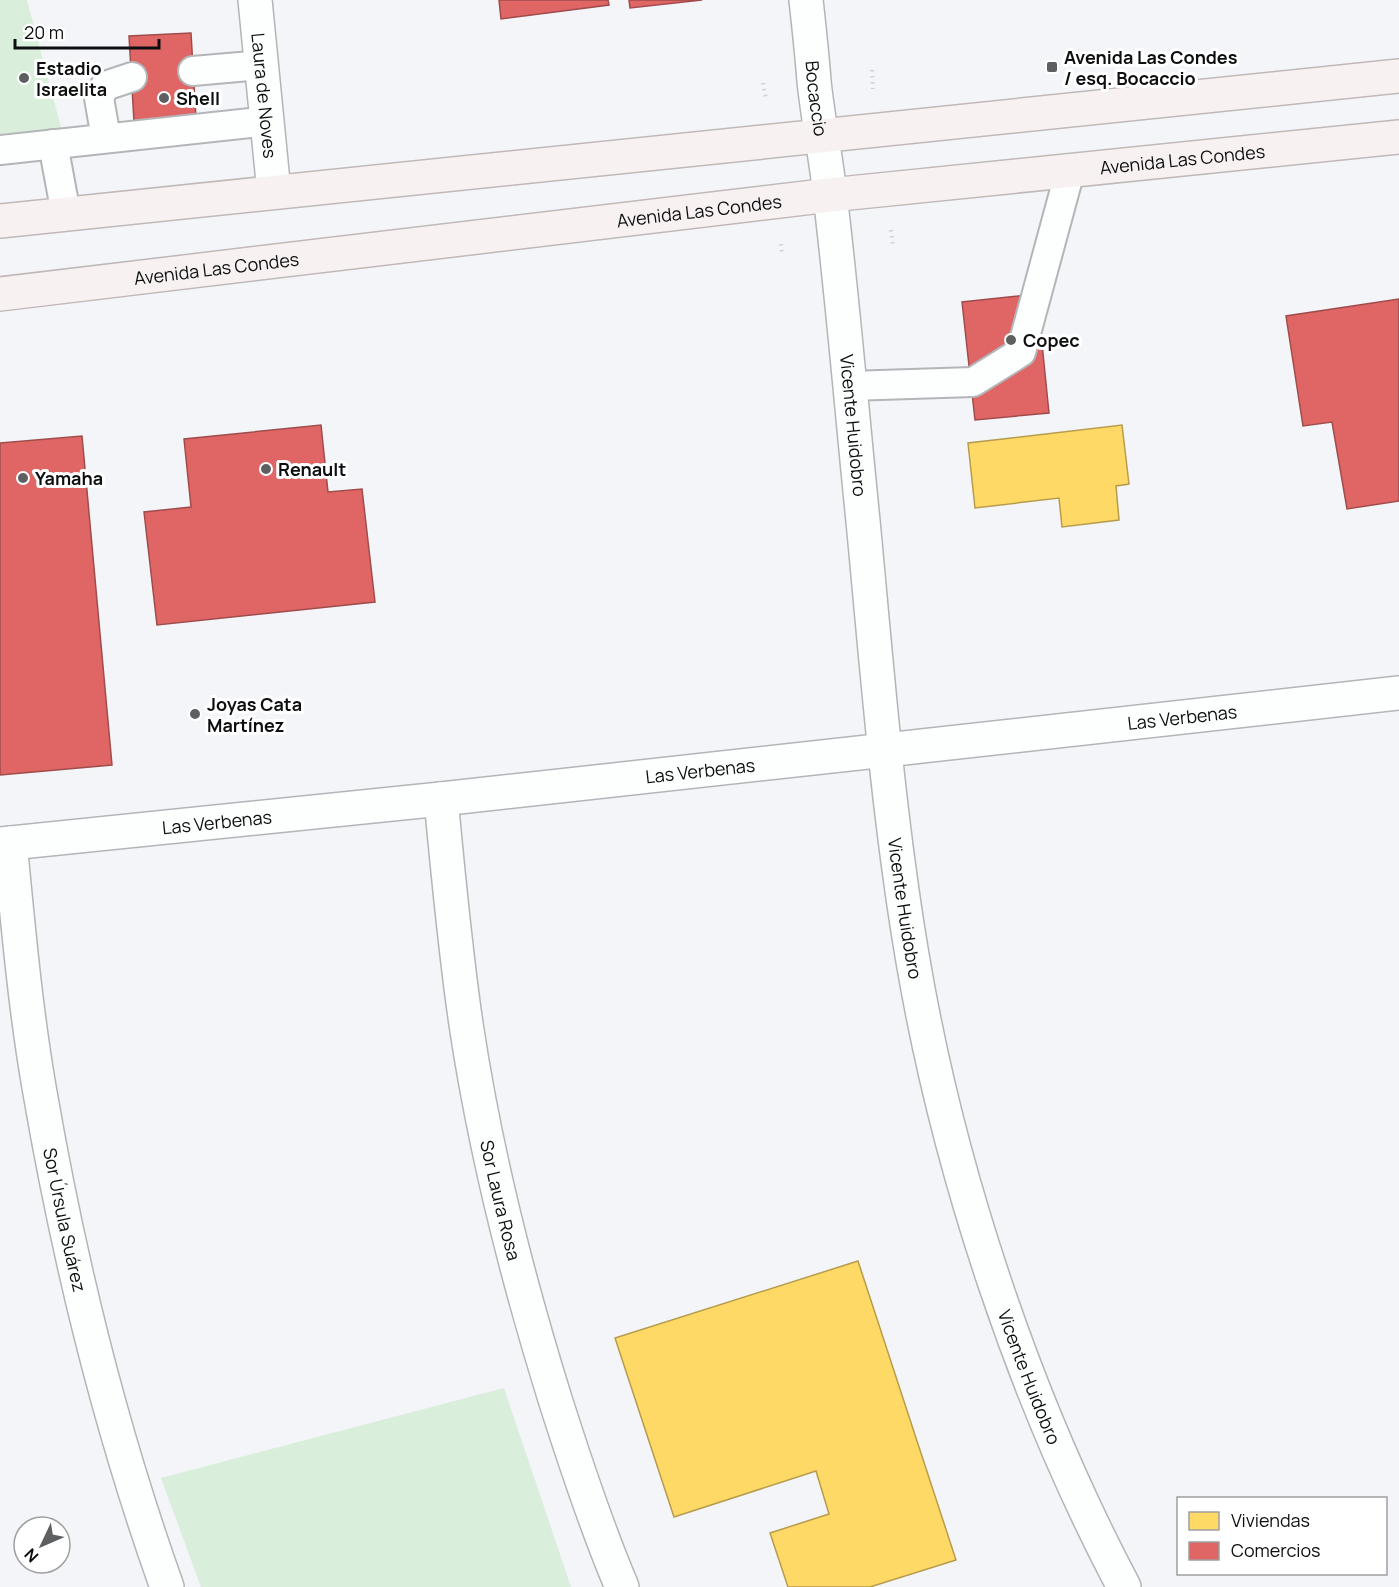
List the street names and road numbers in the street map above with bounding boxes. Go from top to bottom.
street label: Laura de Noves [246,32,283,159]
street label: Bocaccio [800,60,833,138]
street label: Avenida Las Condes [1098,139,1266,179]
street label: Avenida Las Condes [615,189,783,232]
street label: Avenida Las Condes [133,246,300,290]
street label: Vicente Huidobro [835,353,872,498]
street label: Las Verbenas [1126,699,1238,735]
street label: Las Verbenas [644,753,756,788]
street label: Las Verbenas [161,804,273,839]
street label: Vicente Huidobro [883,836,928,981]
street label: Sor Laura Rosa [475,1138,527,1263]
street label: Sor Úrsula Suárez [38,1146,92,1294]
street label: Vicente Huidobro [993,1306,1067,1448]

